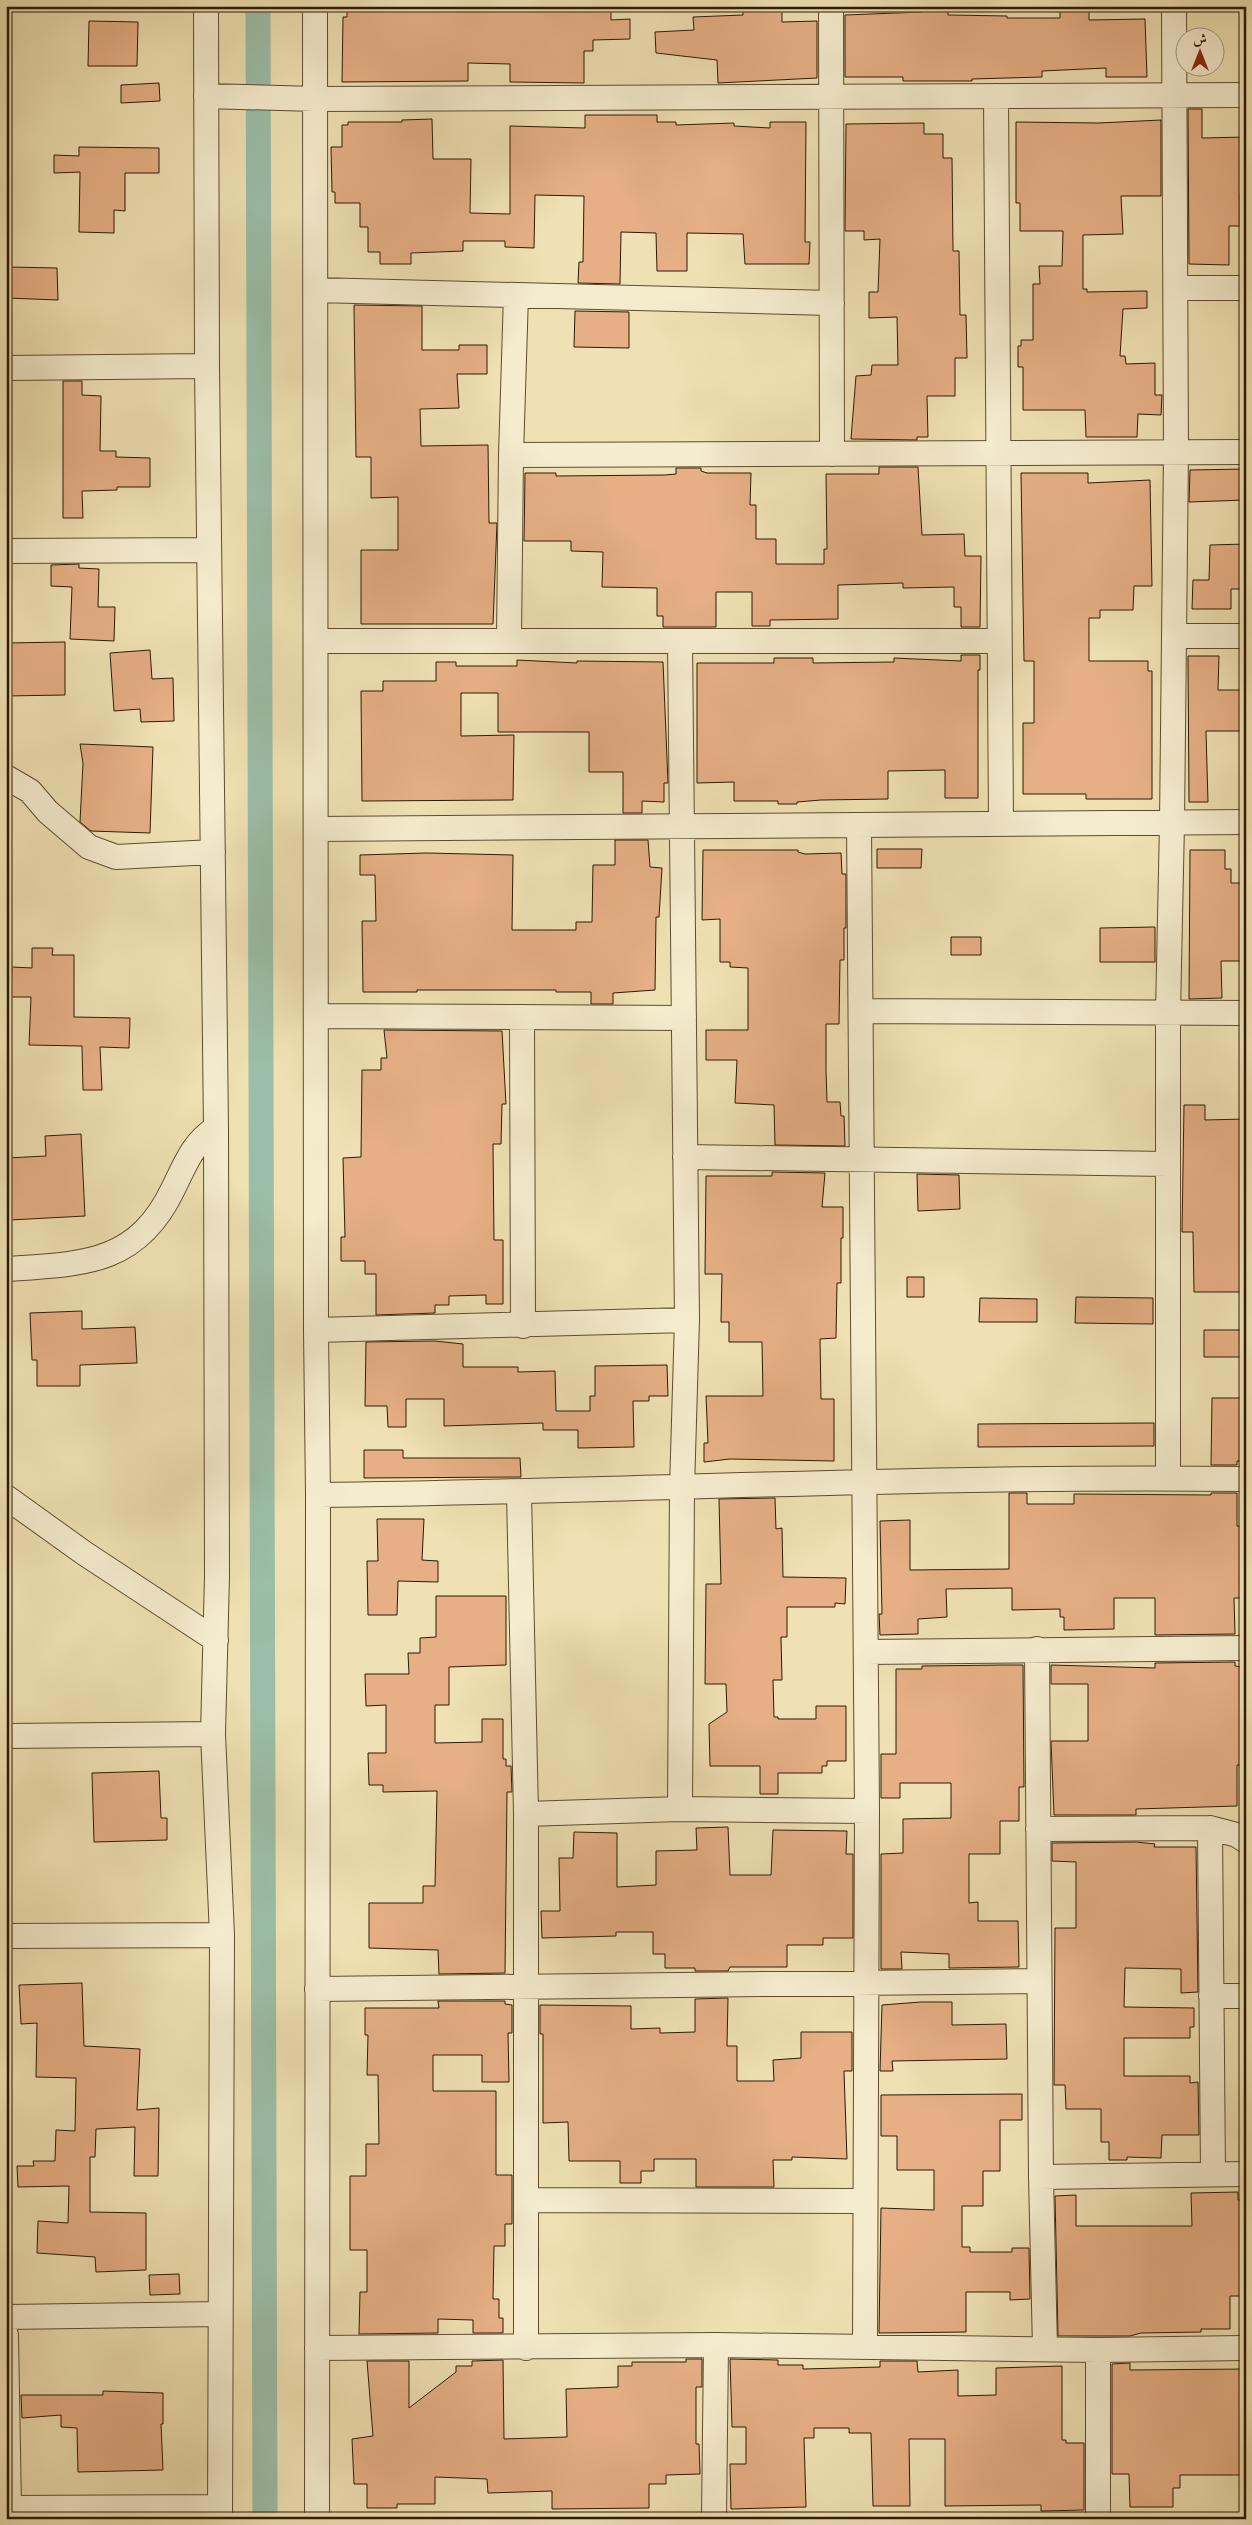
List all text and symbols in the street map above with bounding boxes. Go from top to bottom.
north arrow [1174,28,1224,78]
text: ش [1193,31,1207,49]

